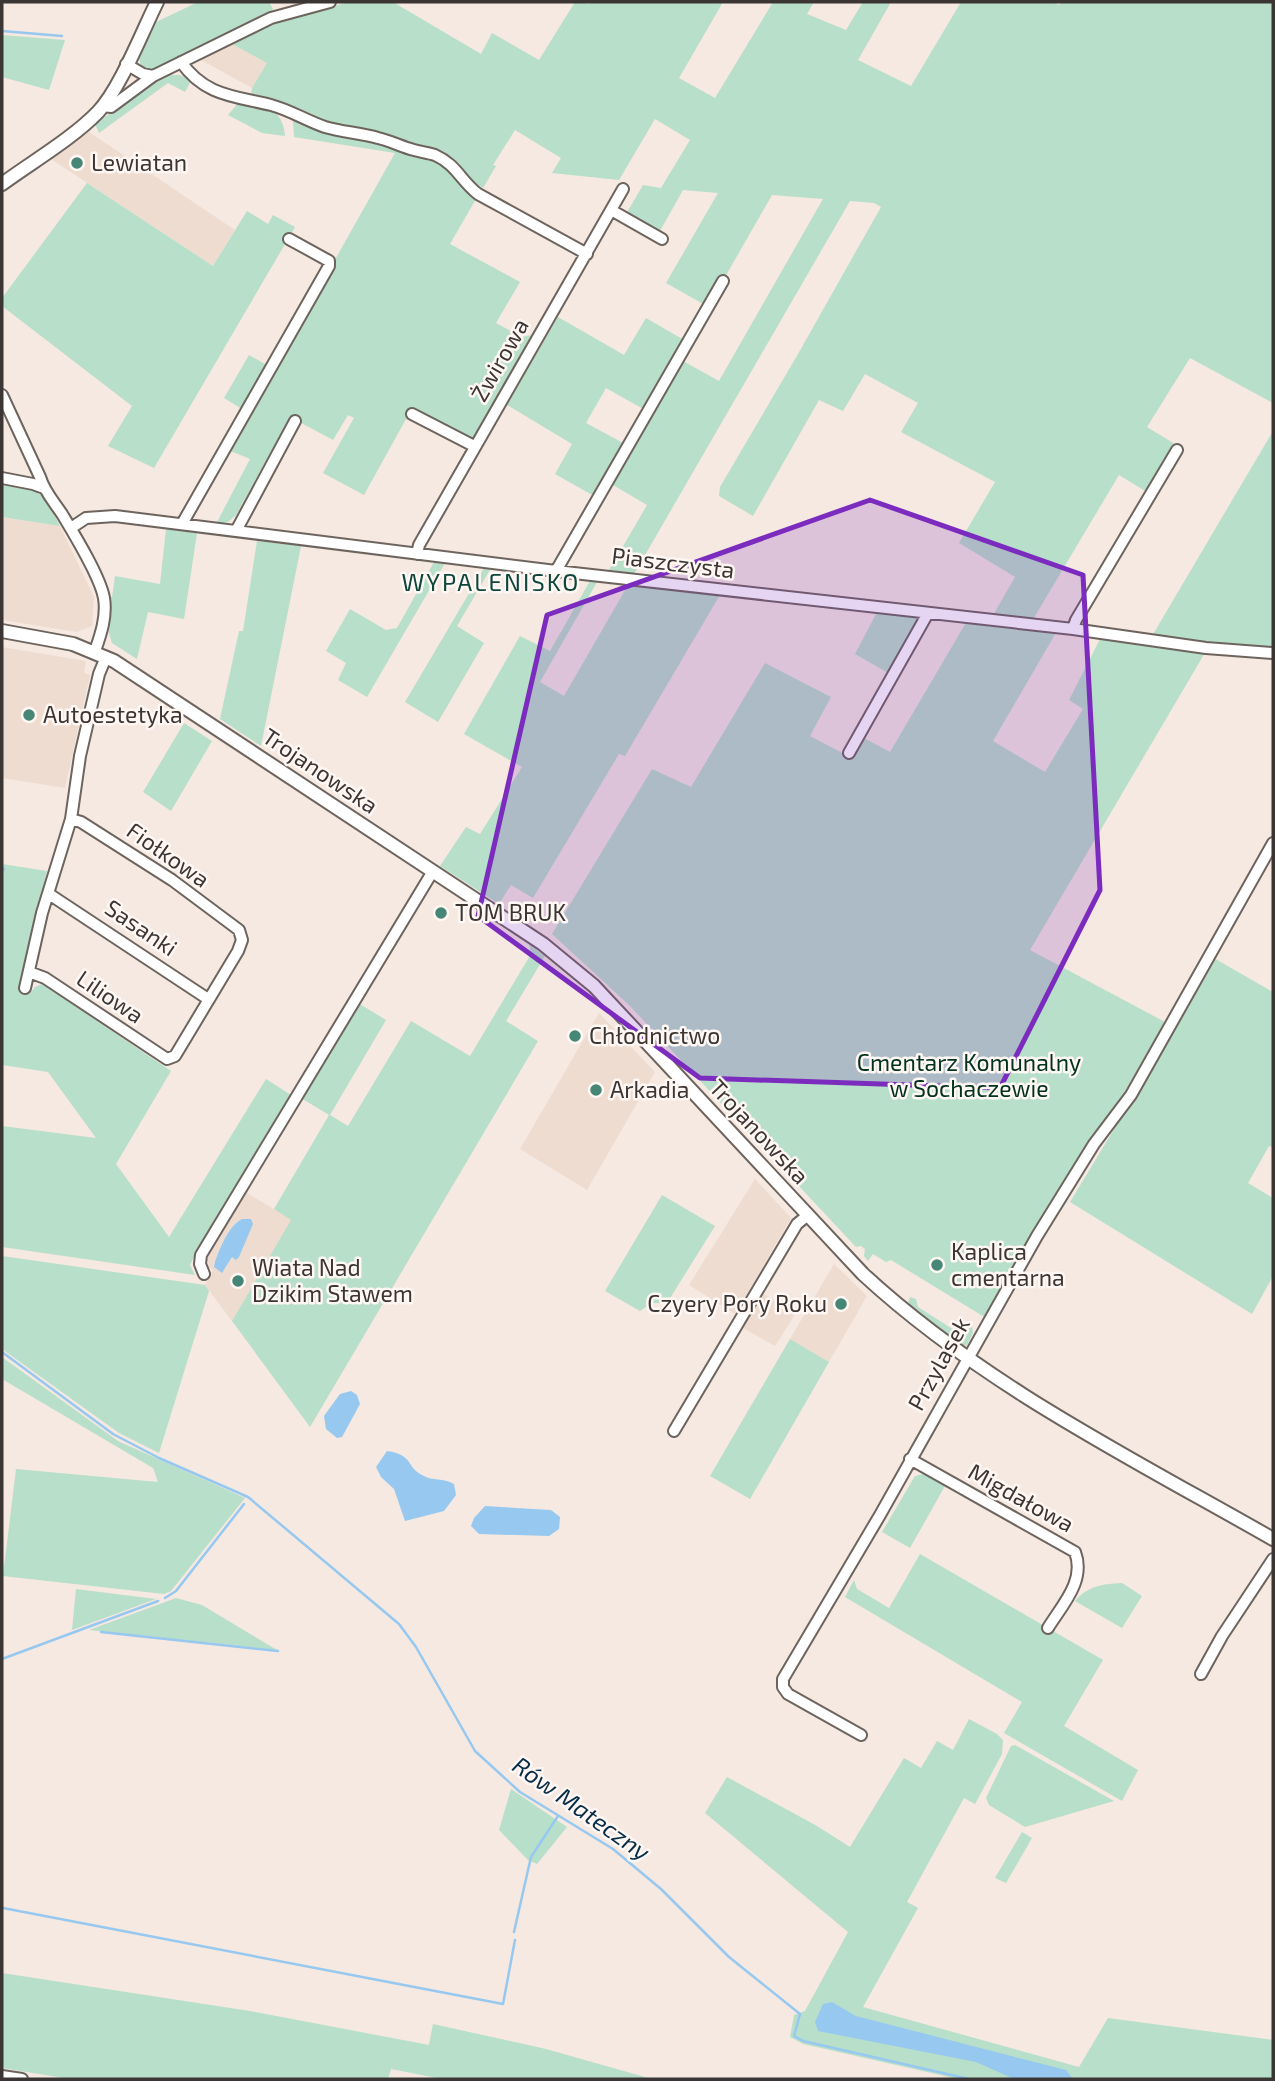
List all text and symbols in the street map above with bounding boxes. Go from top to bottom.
place label: Lewiatan [91,148,187,176]
marker: Lewiatan [69,155,85,171]
street label: Żwirowa [464,313,534,406]
street label: Piaszczysta [610,541,736,583]
district label: WYPALENISKO [402,567,580,596]
place label: Autoestetyka [43,700,183,728]
marker: Autoestetyka [21,707,37,723]
street label: Trojanowska [258,721,383,819]
street label: Fiołkowa [122,816,215,893]
street label: Sasanki [100,893,183,961]
place label: TOM BRUK [455,898,566,926]
marker: TOM BRUK [433,905,449,921]
street label: Liliowa [72,964,149,1029]
place label: Chłodnictwo [589,1021,720,1049]
marker: Chłodnictwo [567,1028,583,1044]
park label: Cmentarz Komunalny w Sochaczewie [857,1048,1081,1102]
street label: Trojanowska [704,1073,815,1189]
place label: Arkadia [610,1075,689,1103]
marker: Arkadia [588,1082,604,1098]
place label: Kaplica cmentarna [951,1237,1065,1291]
place label: Wiata Nad Dzikim Stawem [252,1253,413,1307]
marker: Kaplica cmentarna [929,1257,945,1273]
marker: Wiata Nad Dzikim Stawem [230,1273,246,1289]
place label: Czyery Pory Roku [647,1289,827,1317]
marker: Czyery Pory Roku [833,1296,849,1312]
street label: Przylasek [901,1312,975,1415]
street label: Migdałowa [964,1457,1079,1538]
water label: Rów Mateczny [508,1750,656,1866]

